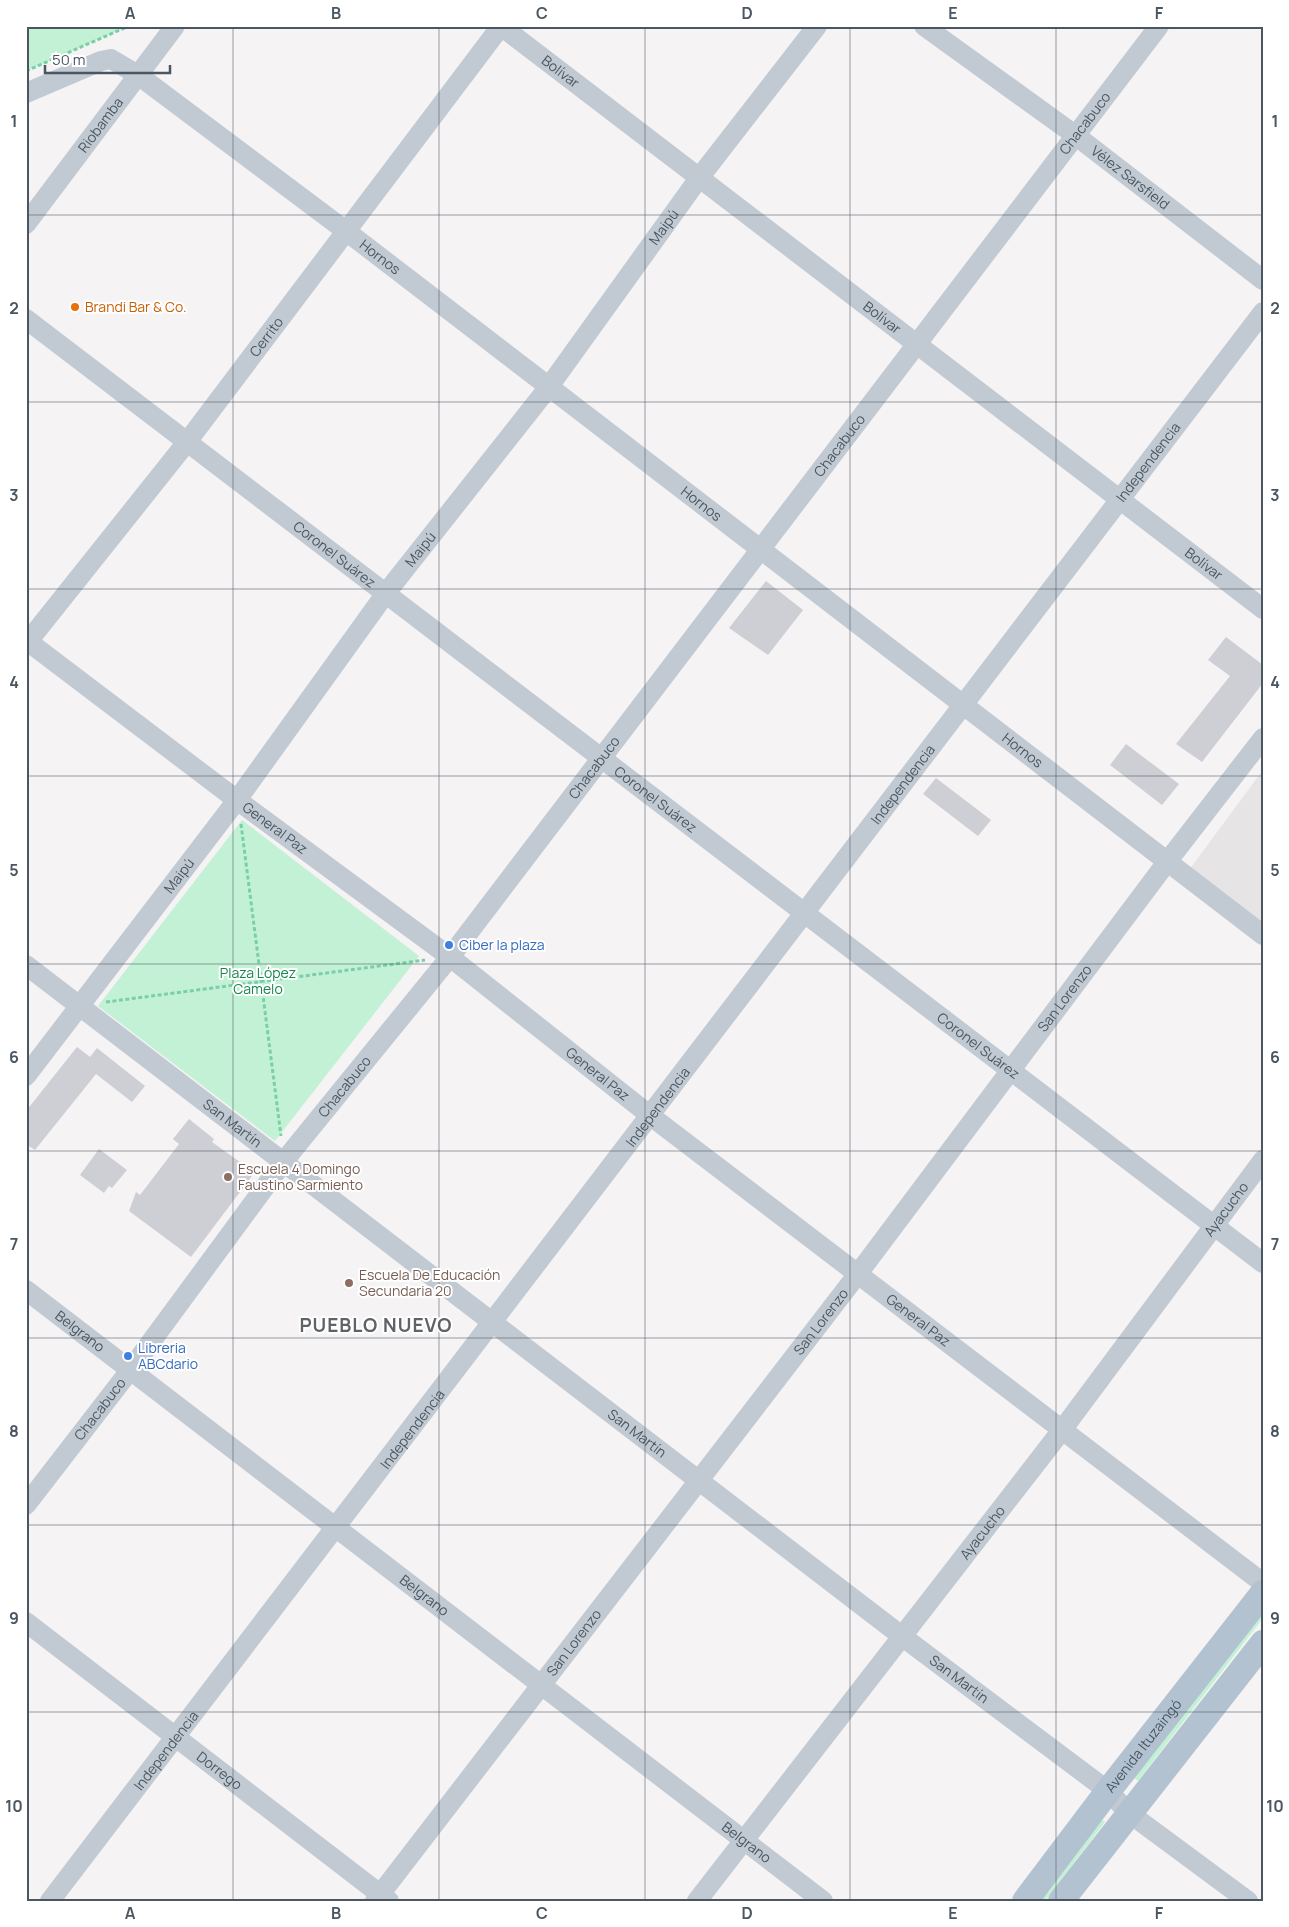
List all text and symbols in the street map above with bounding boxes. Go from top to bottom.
text: A [125,2,136,24]
text: B [331,2,341,24]
text: C [536,2,548,24]
text: D [741,2,753,24]
text: E [948,2,958,24]
text: F [1155,2,1164,24]
scale bar [45,42,170,74]
text: 50 m [52,49,86,70]
street label: Bolívar [538,51,584,92]
street label: Chacabuco [1055,88,1115,158]
street label: Riobamba [73,93,127,156]
text: 1 [10,110,18,132]
text: 1 [1271,110,1279,132]
street label: Vélez Sarsfield [1087,141,1174,214]
street label: Maipú [644,205,683,248]
street label: Hornos [356,235,405,278]
text: 2 [9,297,19,319]
place label: Brandi Bar & Co. [85,297,186,316]
street label: Bolívar [860,297,905,338]
text: 2 [1270,297,1280,319]
marker: Brandi Bar & Co. [69,301,81,313]
street label: Cerrito [245,313,287,360]
street label: Chacabuco [809,410,869,480]
street label: Independencia [1111,418,1184,506]
street label: Hornos [677,482,726,525]
text: 3 [9,484,19,506]
text: 3 [1270,484,1280,506]
street label: Coronel Suárez [289,516,380,592]
street label: Maipú [400,528,440,570]
street label: Bolívar [1181,543,1227,584]
text: 4 [9,671,19,693]
text: 4 [1270,671,1280,693]
street label: Hornos [998,728,1047,772]
street label: Chacabuco [564,732,624,803]
street label: Independencia [866,740,939,828]
street label: Coronel Suárez [611,761,701,837]
street label: General Paz [239,797,312,858]
street label: Maipú [159,854,198,897]
text: 5 [9,859,19,881]
text: 5 [1270,859,1280,881]
place label: Ciber la plaza [459,935,545,954]
marker: Ciber la plaza [443,939,455,951]
street label: San Lorenzo [1033,961,1096,1035]
park label: Plaza López Camelo [220,963,296,998]
street label: Coronel Suárez [933,1008,1024,1083]
street label: General Paz [562,1043,634,1105]
text: 6 [9,1046,19,1068]
text: 6 [1270,1046,1280,1068]
street label: Chacabuco [313,1052,375,1121]
street label: Independencia [621,1063,694,1150]
street label: San Martín [199,1094,266,1151]
place label: Escuela 4 Domingo Faustino Sarmiento [238,1159,363,1194]
marker: Escuela 4 Domingo Faustino Sarmiento [222,1171,234,1183]
street label: Ayacucho [1199,1178,1252,1240]
text: 7 [10,1233,18,1255]
text: 7 [1271,1233,1279,1255]
place label: Escuela De Educación Secundaria 20 [359,1265,500,1300]
marker: Escuela De Educación Secundaria 20 [343,1277,355,1289]
street label: San Lorenzo [789,1284,852,1359]
street label: General Paz [882,1289,955,1350]
street label: Belgrano [52,1306,109,1356]
district label: PUEBLO NUEVO [299,1312,453,1338]
place label: Libreria ABCdario [138,1338,198,1373]
marker: Libreria ABCdario [122,1350,134,1362]
street label: Chacabuco [69,1374,130,1444]
street label: Independencia [376,1385,449,1473]
street label: San Martín [604,1404,671,1462]
text: 8 [9,1420,19,1442]
text: 8 [1270,1420,1280,1442]
street label: Ayacucho [955,1501,1009,1563]
street label: Belgrano [396,1570,453,1620]
street label: San Lorenzo [542,1605,605,1680]
text: 9 [9,1607,19,1629]
text: 9 [1270,1607,1280,1629]
street label: San Martín [926,1650,993,1707]
street label: Avenida Ituzaingó [1100,1695,1185,1796]
street label: Independencia [129,1707,202,1794]
street label: Dorrego [193,1747,246,1794]
text: 10 [5,1795,23,1817]
text: 10 [1266,1795,1284,1817]
street label: Belgrano [718,1817,776,1867]
text: A [125,1902,136,1924]
text: B [331,1902,341,1924]
text: C [536,1902,548,1924]
text: D [741,1902,753,1924]
text: E [948,1902,958,1924]
text: F [1155,1902,1164,1924]

